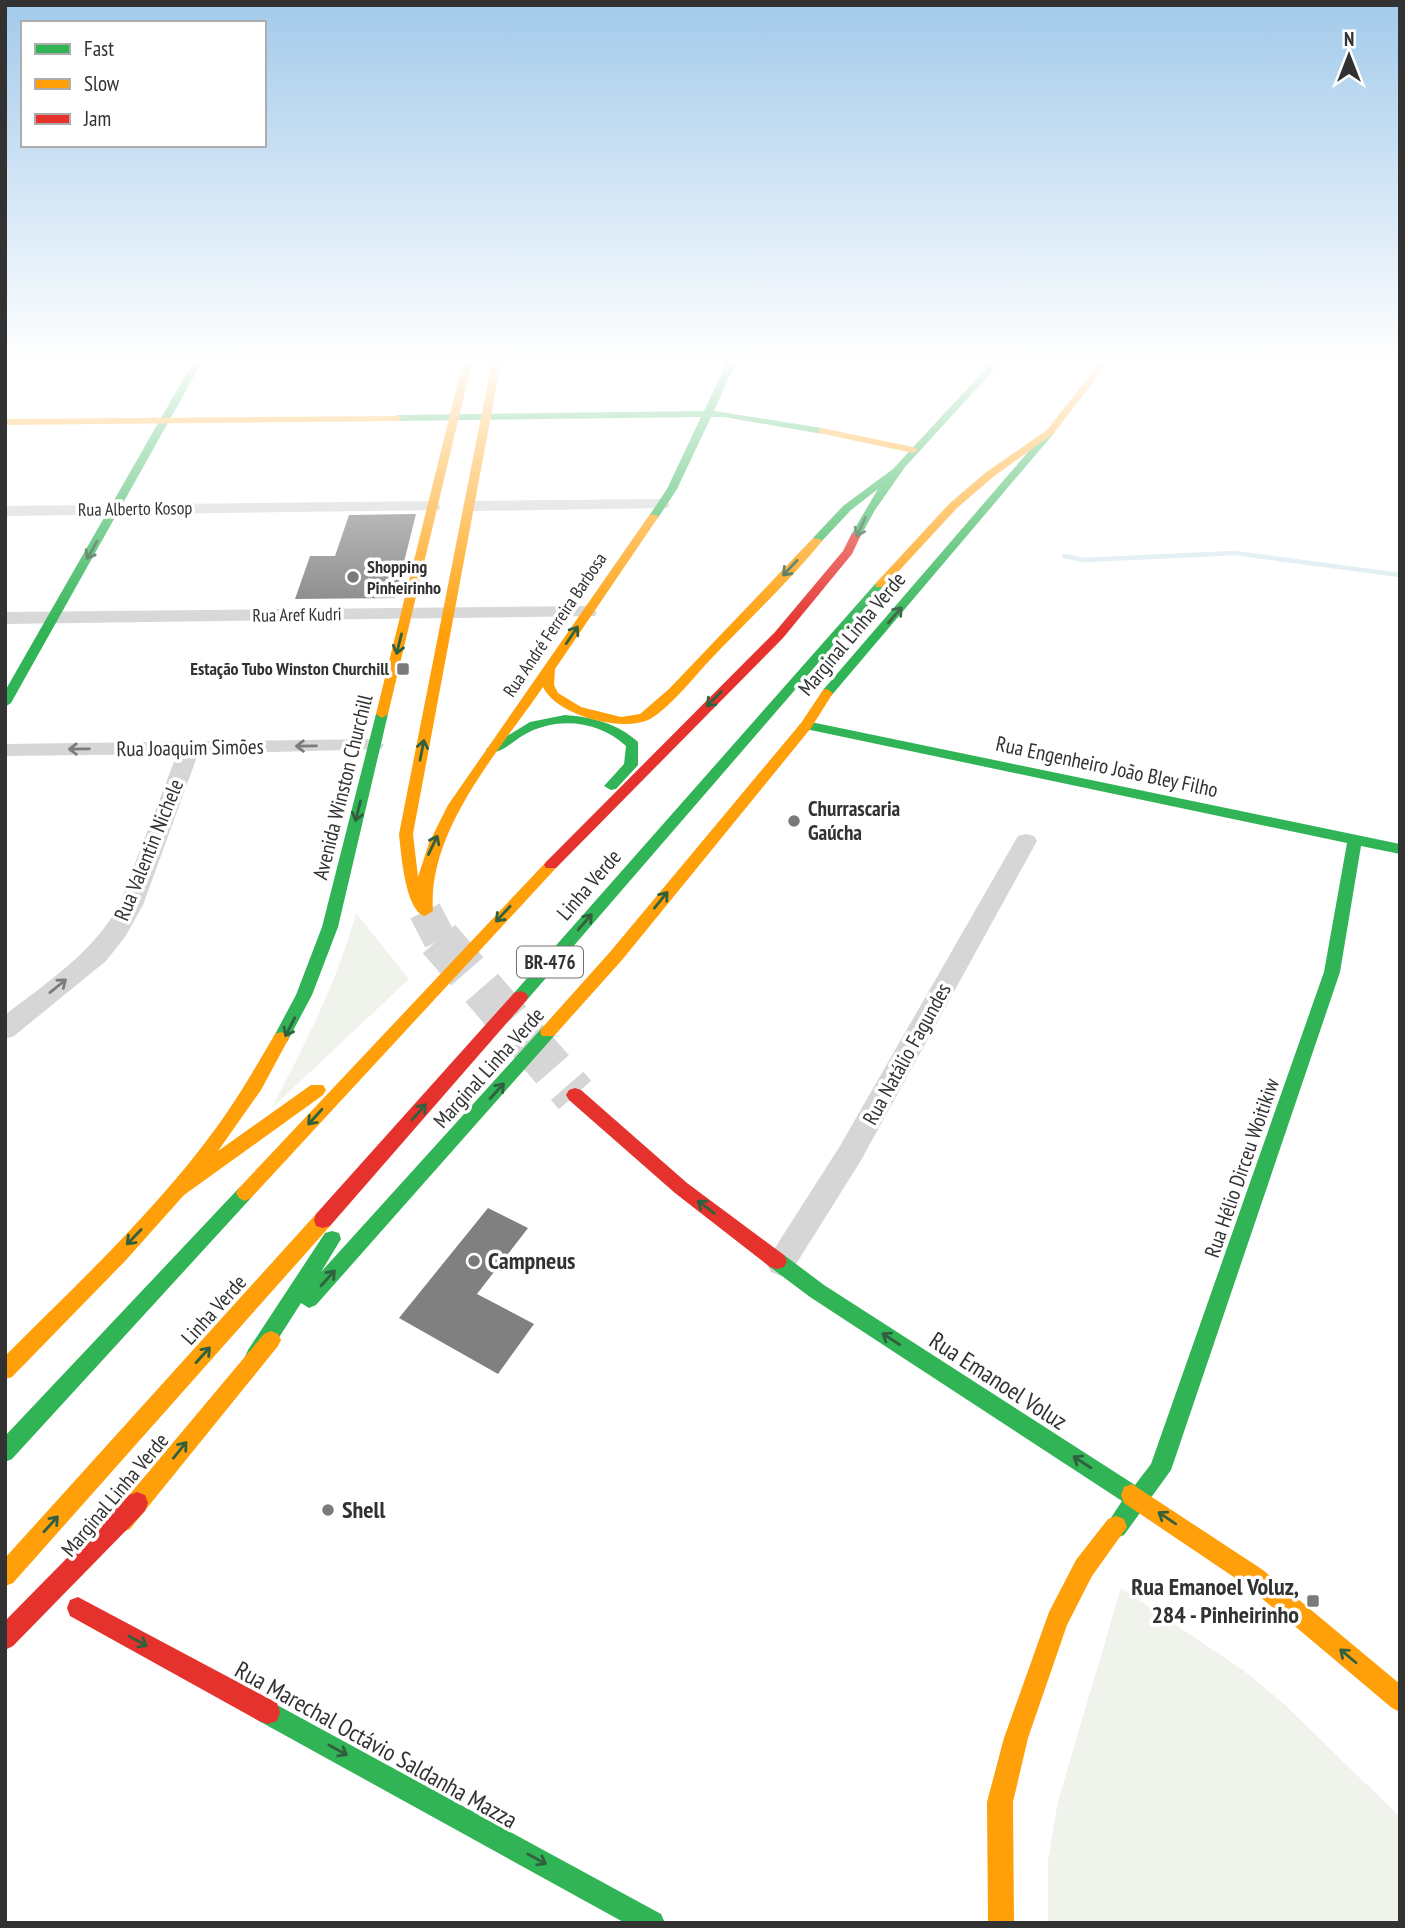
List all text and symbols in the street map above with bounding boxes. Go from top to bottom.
legend [21,21,266,147]
north arrow [1314,21,1384,91]
text: N [1344,27,1354,51]
text: Fast [84,35,114,62]
text: Slow [84,70,120,97]
text: Jam [83,105,111,132]
street label: Rua Alberto Kosop [78,496,193,521]
one-way arrow [854,516,867,537]
one-way arrow [85,539,99,559]
street label: Rua André Ferreira Barbosa [498,548,611,701]
place label: Shopping Pinheirinho [367,555,441,599]
one-way arrow [782,560,799,577]
street label: Marginal Linha Verde [792,566,911,701]
marker: Shopping Pinheirinho [345,569,361,585]
street label: Rua Aref Kudri [252,602,342,627]
one-way arrow [887,606,903,624]
one-way arrow [565,626,579,645]
one-way arrow [392,632,406,655]
place label: Estação Tubo Winston Churchill [190,657,390,680]
marker: Estação Tubo Winston Churchill [395,661,411,677]
one-way arrow [706,691,723,708]
street label: Avenida Winston Churchill [306,692,379,882]
street label: Rua Engenheiro João Bley Filho [994,730,1221,803]
street label: Rua Joaquim Simões [116,733,264,762]
one-way arrow [295,739,318,753]
one-way arrow [415,739,429,762]
one-way arrow [67,742,90,756]
street label: Rua Valentin Nichele [108,775,189,925]
place label: Churrascaria Gaúcha [808,795,901,846]
one-way arrow [351,799,364,822]
marker: Churrascaria Gaúcha [786,813,802,829]
one-way arrow [427,835,441,856]
street label: Linha Verde [551,844,627,926]
one-way arrow [654,891,669,909]
one-way arrow [494,905,511,922]
one-way arrow [577,914,593,932]
road number: BR-476 [517,946,583,978]
one-way arrow [49,978,67,994]
street label: Rua Natálio Fagundes [856,978,957,1129]
street label: Marginal Linha Verde [427,1002,550,1134]
one-way arrow [282,1016,296,1037]
street label: Rua Hélio Dirceu Woitikiw [1198,1074,1285,1261]
one-way arrow [489,1082,505,1100]
one-way arrow [411,1103,427,1121]
one-way arrow [307,1107,323,1125]
one-way arrow [697,1199,715,1214]
one-way arrow [125,1228,142,1245]
place label: Campneus [488,1245,575,1276]
marker: Campneus [466,1253,482,1269]
street label: Linha Verde [175,1269,252,1350]
one-way arrow [320,1269,336,1287]
street label: Rua Emanoel Voluz [924,1325,1073,1437]
one-way arrow [881,1331,901,1345]
one-way arrow [194,1347,211,1364]
street label: Marginal Linha Verde [55,1427,174,1562]
one-way arrow [172,1442,187,1460]
one-way arrow [1073,1455,1092,1469]
place label: Shell [342,1494,385,1525]
marker: Shell [320,1502,336,1518]
one-way arrow [1158,1511,1177,1525]
one-way arrow [43,1516,59,1534]
place label: Rua Emanoel Voluz, 284 - Pinheirinho [1131,1571,1299,1630]
marker: Rua Emanoel Voluz, 284 - Pinheirinho [1305,1593,1321,1609]
one-way arrow [127,1635,148,1648]
one-way arrow [1339,1648,1357,1664]
street label: Rua Marechal Octávio Saldanha Mazza [230,1654,523,1835]
one-way arrow [327,1743,347,1757]
one-way arrow [526,1853,547,1866]

